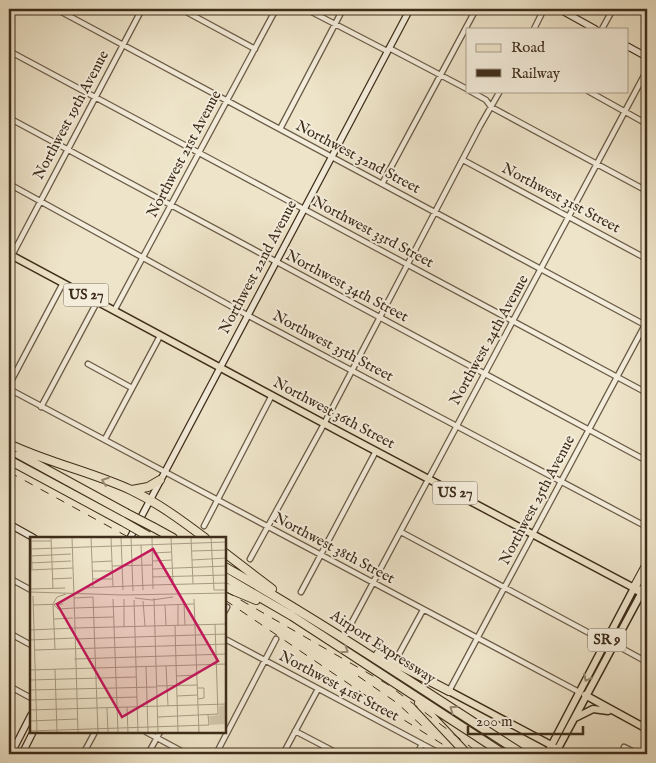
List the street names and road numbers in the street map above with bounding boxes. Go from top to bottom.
street label: Northwest 19th Avenue [29,47,113,183]
street label: Northwest 21st Avenue [142,87,226,221]
street label: Northwest 32nd Street [292,116,424,198]
street label: Northwest 31st Street [498,159,624,237]
street label: Northwest 33rd Street [309,192,437,272]
street label: Northwest 22nd Avenue [215,197,301,337]
street label: Northwest 34th Street [282,246,412,326]
street label: Northwest 24th Avenue [445,271,533,408]
road number: US 27 [64,284,108,306]
street label: Northwest 35th Street [269,306,397,386]
street label: Northwest 36th Street [270,373,398,453]
street label: Northwest 25th Avenue [495,432,579,568]
road number: US 27 [432,482,478,504]
street label: Northwest 38th Street [270,508,398,588]
street label: Airport Expressway [326,605,440,689]
road number: SR 9 [588,628,626,652]
street label: Northwest 41st Street [276,646,402,726]

